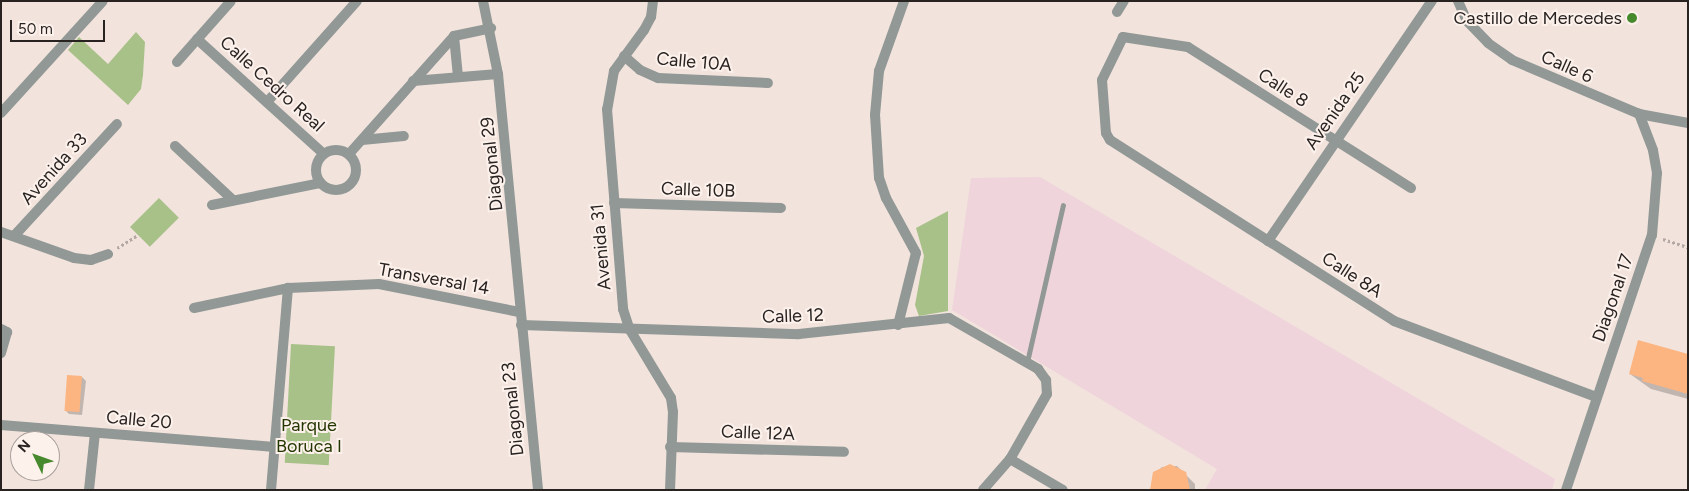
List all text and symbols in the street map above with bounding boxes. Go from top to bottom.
place label: Castillo de Mercedes [1453,7,1622,29]
scale bar [12,10,108,42]
marker: Castillo de Mercedes [1626,12,1638,24]
text: 50 m [18,20,53,38]
street label: Calle Cedro Real [215,32,329,136]
street label: Calle 6 [1538,46,1596,88]
street label: Calle 10A [655,48,733,76]
street label: Calle 8 [1254,64,1312,112]
street label: Avenida 25 [1300,68,1370,154]
street label: Diagonal 29 [476,116,508,212]
street label: Avenida 33 [16,129,92,209]
street label: Calle 10B [660,178,736,202]
street label: Avenida 31 [586,203,616,291]
street label: Calle 8A [1318,248,1386,302]
street label: Diagonal 17 [1588,251,1638,345]
street label: Transversal 14 [377,259,491,299]
street label: Calle 12 [762,304,824,328]
street label: Diagonal 23 [497,361,529,457]
street label: Calle 20 [105,406,173,434]
park label: Parque Boruca I [276,415,342,458]
street label: Calle 12A [721,421,795,445]
north arrow [10,431,60,481]
text: N [14,437,34,456]

